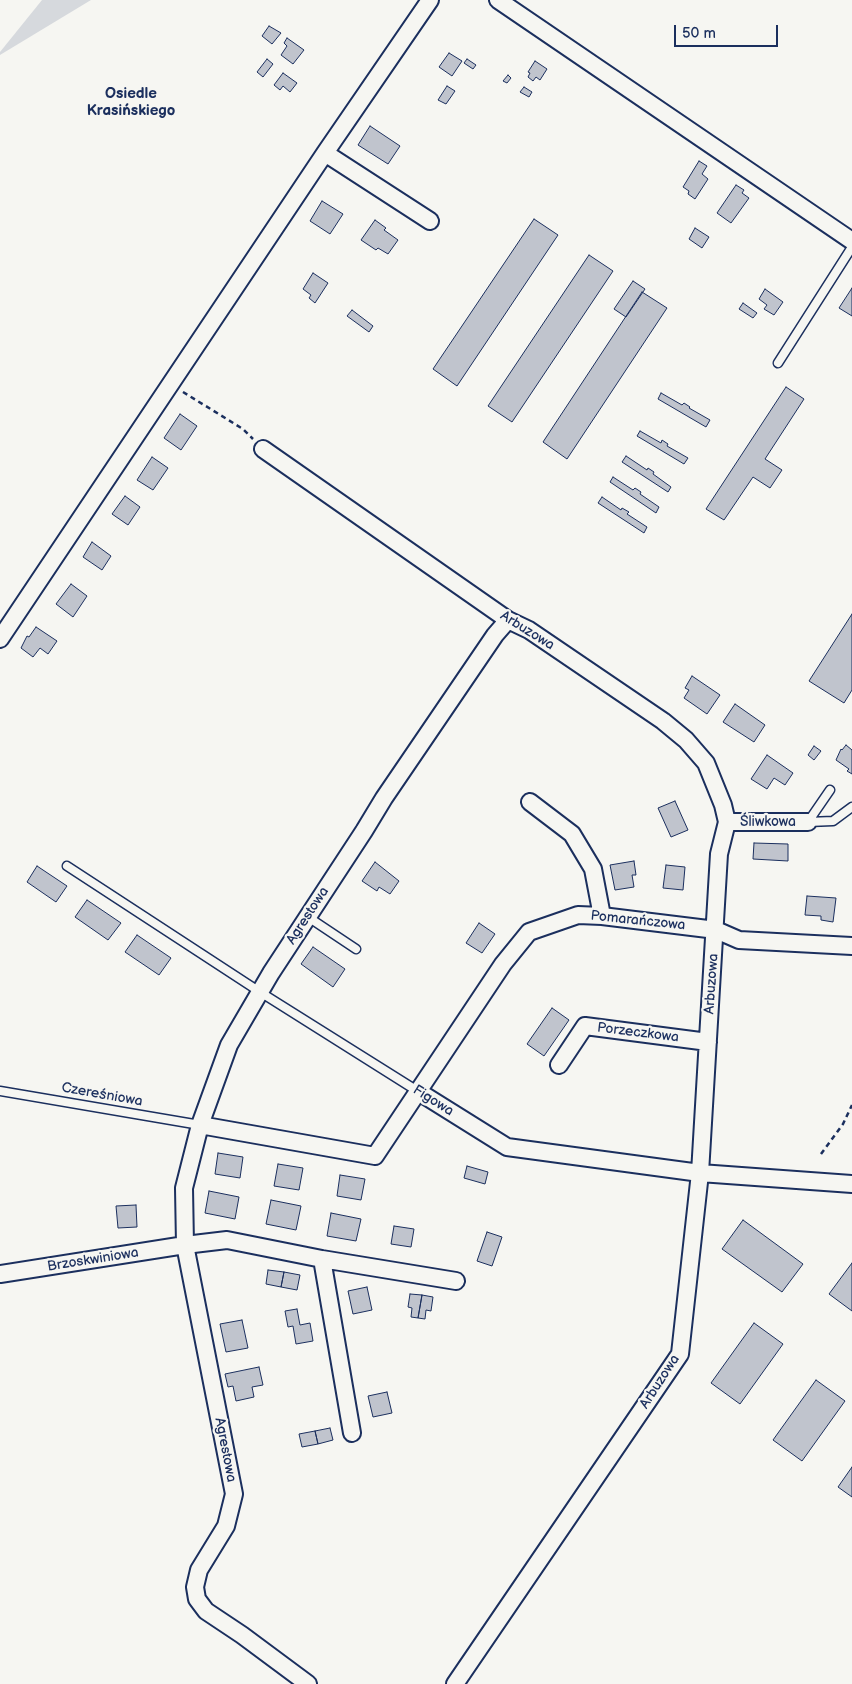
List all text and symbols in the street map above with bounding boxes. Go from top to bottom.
scale bar [677,15,781,47]
text: 50 m [682,24,716,43]
district label: Osiedle Krasińskiego [87,85,175,120]
street label: Arbuzowa [497,608,557,654]
street label: Śliwkowa [740,814,796,830]
street label: Agrestowa [283,884,333,948]
street label: Pomarańczowa [590,908,686,934]
street label: Arbuzowa [702,953,722,1015]
street label: Porzeczkowa [596,1020,680,1046]
street label: Czereśniowa [60,1080,144,1110]
street label: Figowa [410,1082,456,1120]
street label: Brzoskwiniowa [46,1245,140,1275]
street label: Arbuzowa [636,1352,684,1412]
street label: Agrestowa [211,1416,239,1484]

